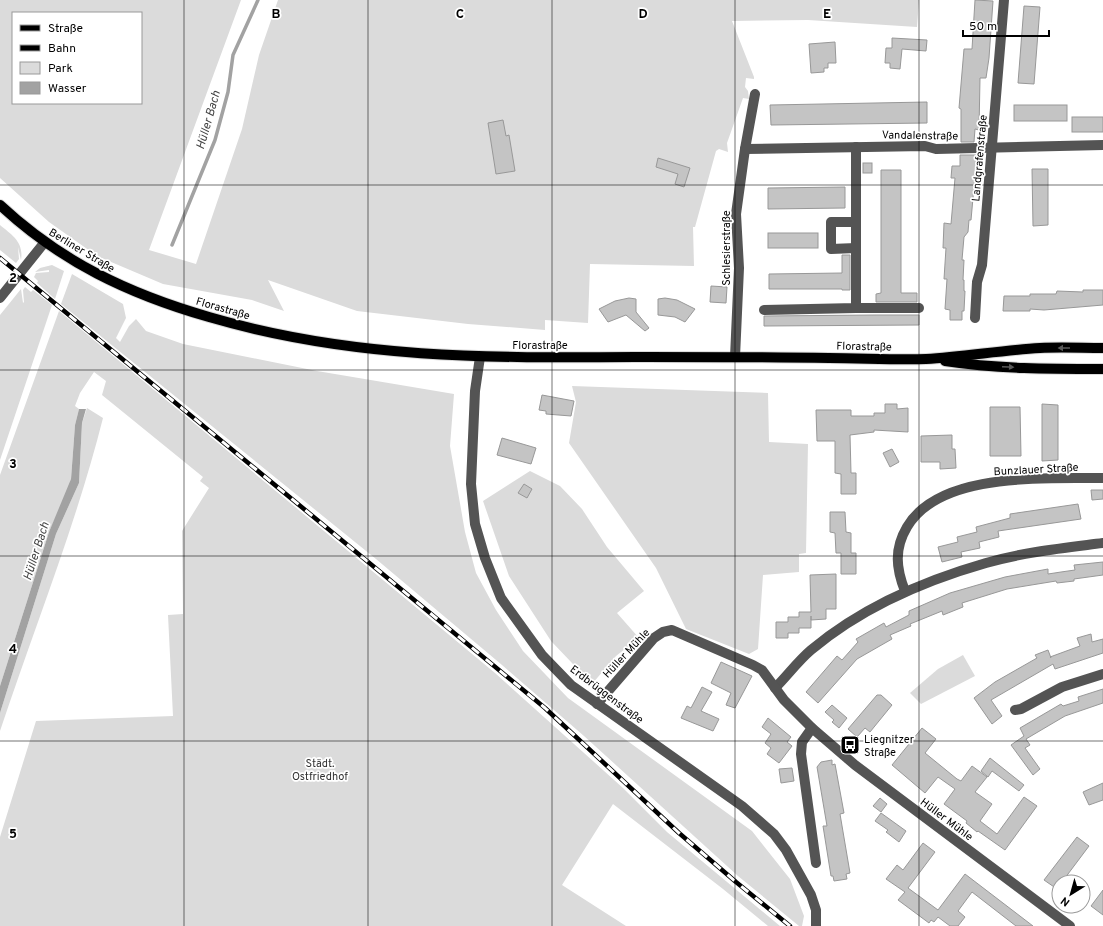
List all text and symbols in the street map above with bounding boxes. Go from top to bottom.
text: B [272,7,281,23]
text: C [456,7,464,23]
text: D [638,7,648,23]
text: E [823,7,831,23]
legend [12,12,142,104]
scale bar [963,12,1049,38]
text: 50 m [969,19,997,35]
text: Straße [48,21,83,37]
text: Bahn [48,41,76,57]
text: Park [48,61,73,77]
text: Wasser [48,81,87,97]
water label: Hüller Bach [193,89,225,151]
street label: Landgrafenstraße [969,114,991,202]
street label: Vandalenstraße [882,128,958,144]
street label: Schlesierstraße [720,210,734,286]
street label: Berliner Straße [46,226,117,276]
text: 2 [9,271,17,287]
street label: Florastraße [194,295,251,323]
street label: Florastraße [512,339,568,353]
street label: Florastraße [836,340,892,354]
one-way arrow [1057,345,1070,351]
one-way arrow [1002,364,1015,370]
text: 3 [9,457,17,473]
street label: Bunzlauer Straße [993,461,1079,479]
water label: Hüller Bach [20,520,54,582]
street label: Hüller Mühle [600,626,653,681]
text: 4 [9,642,17,658]
street label: Erdbrüggenstraße [567,663,646,727]
place label: Liegnitzer Straße [864,733,915,760]
bus stop icon: Liegnitzer Straße [839,734,861,756]
park label: Städt. Ostfriedhof [292,757,348,784]
street label: Hüller Mühle [917,795,976,844]
text: 5 [9,827,17,843]
north arrow [1051,874,1091,914]
text: N [1058,893,1073,909]

